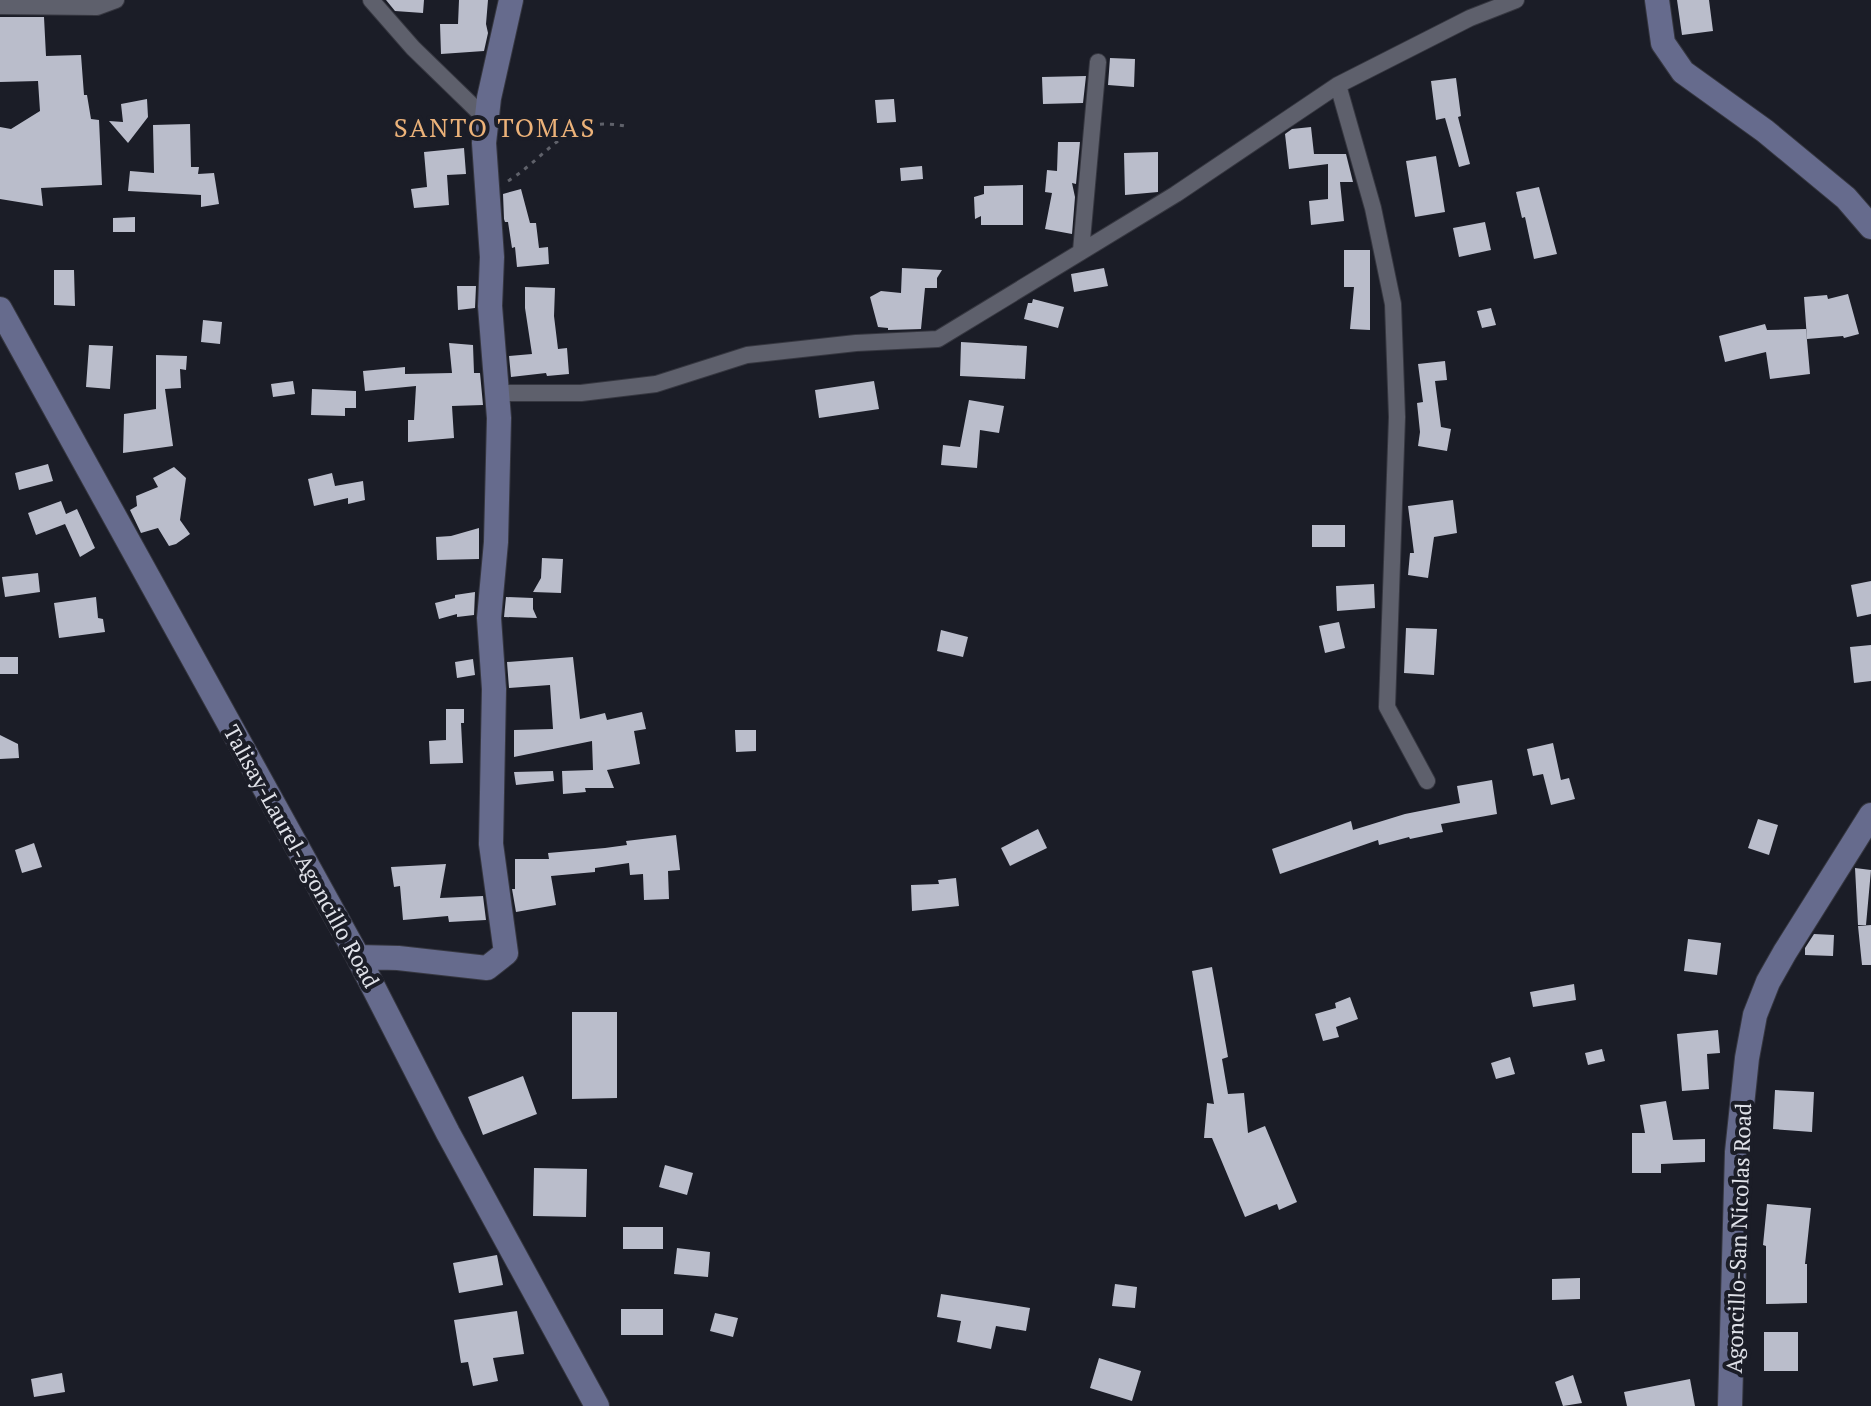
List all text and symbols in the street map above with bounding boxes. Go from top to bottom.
district label: SANTO TOMAS [394,110,596,144]
street label: Talisay-Laurel-Agoncillo Road [218,719,386,993]
street label: Agoncillo-San Nicolas Road [1719,1102,1757,1374]

